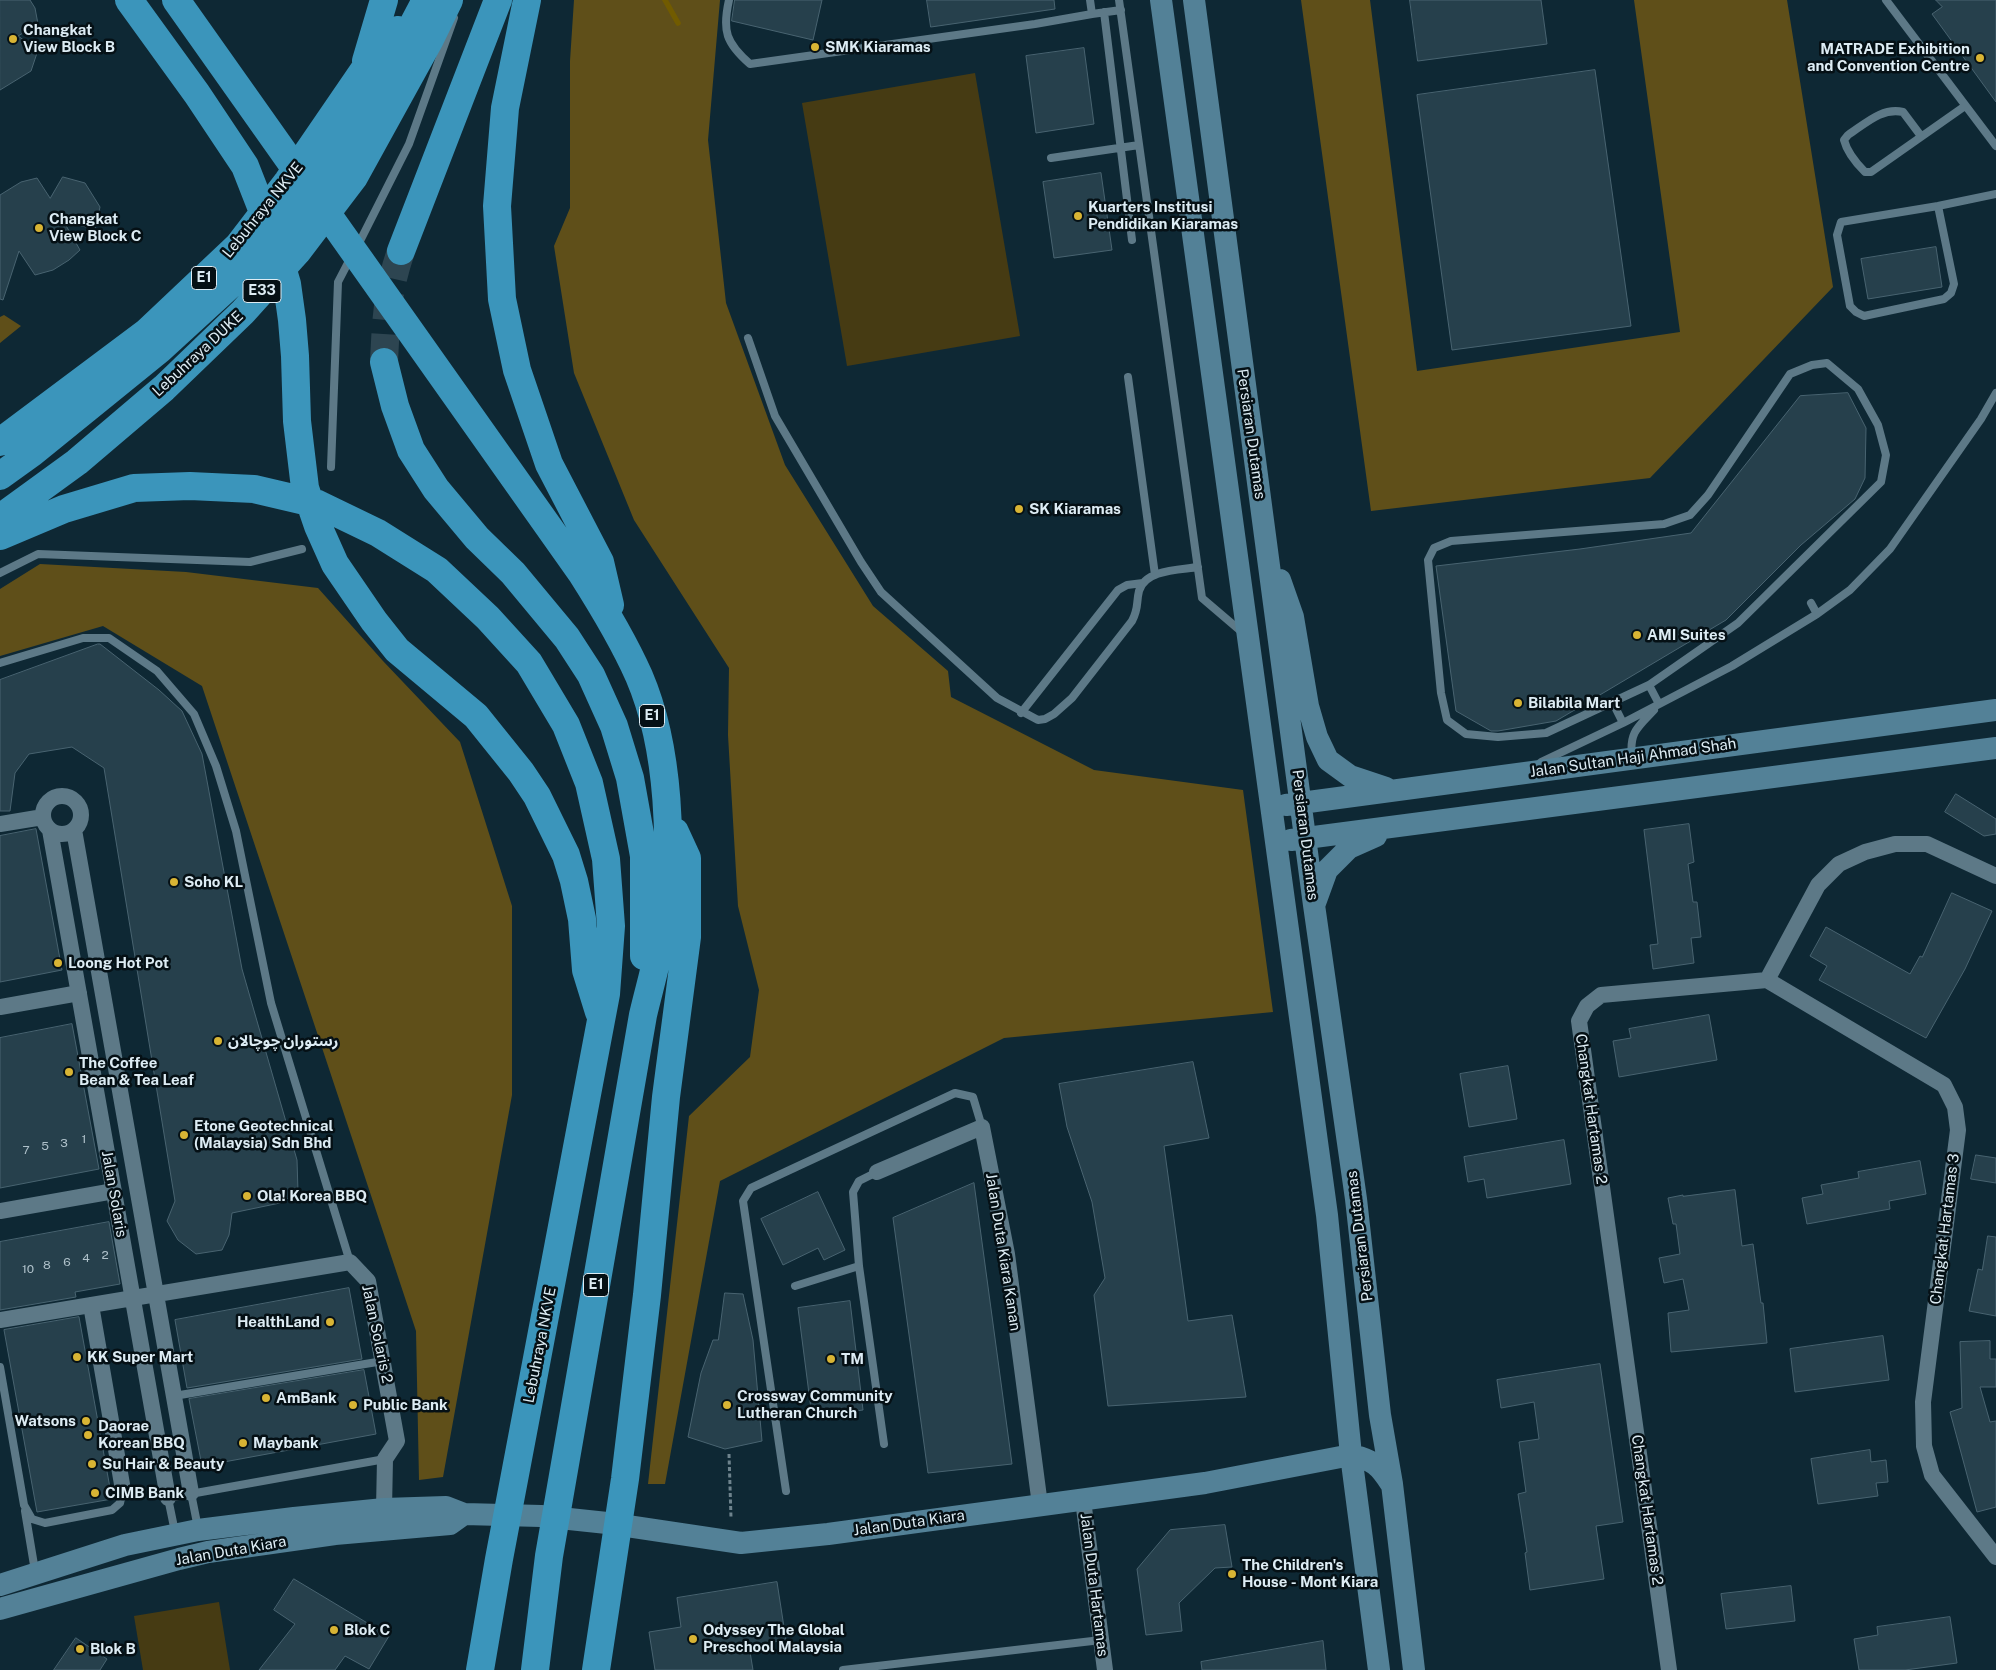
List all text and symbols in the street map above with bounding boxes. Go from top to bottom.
place label: Changkat View Block B [23,21,115,56]
marker: Changkat View Block B [7,33,19,45]
place label: SMK Kiaramas [825,38,931,56]
place label: MATRADE Exhibition and Convention Centre [1807,40,1970,75]
marker: SMK Kiaramas [809,41,821,53]
marker: MATRADE Exhibition and Convention Centre [1974,52,1986,64]
street label: Lebuhraya NKVE [219,159,307,261]
place label: Kuarters Institusi Pendidikan Kiaramas [1088,198,1238,233]
place label: Changkat View Block C [49,210,142,245]
marker: Kuarters Institusi Pendidikan Kiaramas [1072,210,1084,222]
marker: Changkat View Block C [33,222,45,234]
road number: E1 [192,266,216,290]
road number: E33 [243,280,281,302]
street label: Lebuhraya DUKE [149,307,247,401]
street label: Persiaran Dutamas [1233,368,1269,500]
place label: SK Kiaramas [1029,500,1121,518]
marker: SK Kiaramas [1013,503,1025,515]
place label: AMI Suites [1647,626,1726,644]
marker: AMI Suites [1631,629,1643,641]
place label: Bilabila Mart [1528,694,1620,712]
marker: Bilabila Mart [1512,697,1524,709]
road number: E1 [640,704,664,728]
street label: Jalan Sultan Haji Ahmad Shah [1529,735,1737,781]
street label: Persiaran Dutamas [1288,769,1322,901]
place label: Soho KL [184,873,243,891]
marker: Soho KL [168,876,180,888]
place label: Loong Hot Pot [68,954,169,972]
marker: Loong Hot Pot [52,957,64,969]
place label: رستوران چوچالان [228,1032,338,1050]
street label: Changkat Hartamas 2 [1572,1033,1610,1185]
marker: رستوران چوچالان [212,1035,224,1047]
place label: The Coffee Bean & Tea Leaf [79,1054,194,1089]
marker: The Coffee Bean & Tea Leaf [63,1066,75,1078]
place label: Etone Geotechnical (Malaysia) Sdn Bhd [194,1117,333,1152]
marker: Etone Geotechnical (Malaysia) Sdn Bhd [178,1129,190,1141]
house number: 1 [82,1132,86,1146]
house number: 3 [60,1136,68,1150]
house number: 5 [41,1139,49,1153]
house number: 7 [22,1143,30,1157]
street label: Jalan Solaris [98,1149,130,1239]
street label: Changkat Hartamas 3 [1927,1152,1963,1306]
street label: Persiaran Dutamas [1343,1170,1377,1302]
street label: Jalan Duta Kiara Kanan [982,1172,1024,1332]
place label: Ola! Korea BBQ [257,1187,367,1205]
marker: Ola! Korea BBQ [241,1190,253,1202]
house number: 2 [101,1248,109,1262]
house number: 4 [82,1251,90,1265]
house number: 6 [63,1255,71,1269]
house number: 8 [43,1258,51,1272]
house number: 10 [22,1262,34,1276]
road number: E1 [584,1274,608,1296]
street label: Jalan Solaris 2 [358,1283,396,1385]
street label: Lebuhraya NKVE [520,1285,560,1405]
place label: HealthLand [237,1313,320,1331]
marker: HealthLand [324,1316,336,1328]
place label: KK Super Mart [87,1348,193,1366]
place label: TM [841,1350,864,1368]
marker: KK Super Mart [71,1351,83,1363]
marker: TM [825,1353,837,1365]
place label: Crossway Community Lutheran Church [737,1387,893,1422]
place label: AmBank [276,1389,337,1407]
marker: AmBank [260,1392,272,1404]
place label: Public Bank [363,1396,448,1414]
marker: Public Bank [347,1399,359,1411]
marker: Crossway Community Lutheran Church [721,1399,733,1411]
place label: Watsons [15,1412,76,1430]
marker: Watsons [80,1415,92,1427]
place label: Daorae Korean BBQ [98,1417,185,1452]
marker: Daorae Korean BBQ [82,1429,94,1441]
place label: Maybank [253,1434,319,1452]
street label: Changkat Hartamas 2 [1628,1434,1666,1586]
marker: Maybank [237,1437,249,1449]
place label: Su Hair & Beauty [102,1455,225,1473]
marker: Su Hair & Beauty [86,1458,98,1470]
place label: CIMB Bank [105,1484,184,1502]
marker: CIMB Bank [89,1487,101,1499]
street label: Jalan Duta Kiara [852,1506,966,1540]
street label: Jalan Duta Hartamas [1076,1512,1112,1658]
street label: Jalan Duta Kiara [174,1532,288,1570]
place label: The Children's House - Mont Kiara [1242,1556,1378,1591]
marker: The Children's House - Mont Kiara [1226,1568,1238,1580]
place label: Blok C [344,1621,390,1639]
place label: Odyssey The Global Preschool Malaysia [703,1621,845,1656]
marker: Blok C [328,1624,340,1636]
marker: Odyssey The Global Preschool Malaysia [687,1633,699,1645]
place label: Blok B [90,1640,136,1658]
marker: Blok B [74,1643,86,1655]

